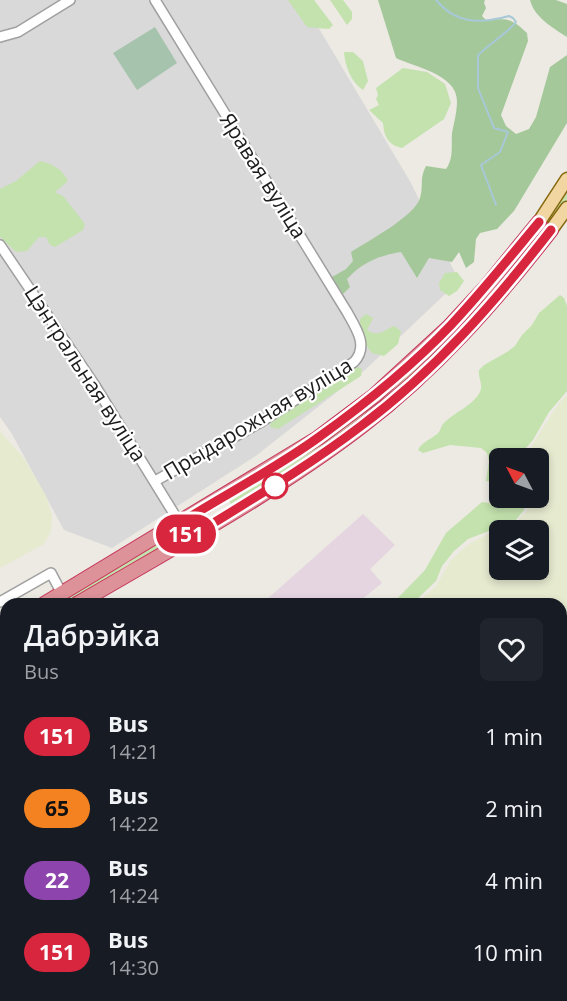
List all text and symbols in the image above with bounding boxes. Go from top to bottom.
street label: Яравая вуліца [214,107,314,244]
street label: Цэнтральная вуліца [18,280,153,467]
street label: Прыдарожная вуліца [158,351,357,486]
north arrow [489,448,549,508]
map controls [489,448,549,580]
unlabelled marker [262,473,288,499]
line badge: 151 [152,514,220,554]
text: 151 [168,520,204,548]
button: layers [489,520,549,580]
text: Дабрэйка [24,616,160,654]
button: heart [480,618,543,681]
text: Bus [24,658,59,685]
text: Bus [108,708,148,738]
text: 1 min [485,721,543,751]
text: 151 [39,722,75,750]
text: 14:21 [108,738,159,765]
text: Bus [108,780,148,810]
text: 2 min [485,793,543,823]
text: 65 [45,794,69,822]
text: 14:22 [108,810,159,837]
text: Bus [108,852,148,882]
text: 4 min [485,865,543,895]
text: 22 [45,866,69,894]
text: 14:24 [108,882,159,909]
text: Bus [108,924,148,954]
text: 10 min [473,937,543,967]
text: 151 [39,938,75,966]
text: 14:30 [108,954,159,981]

